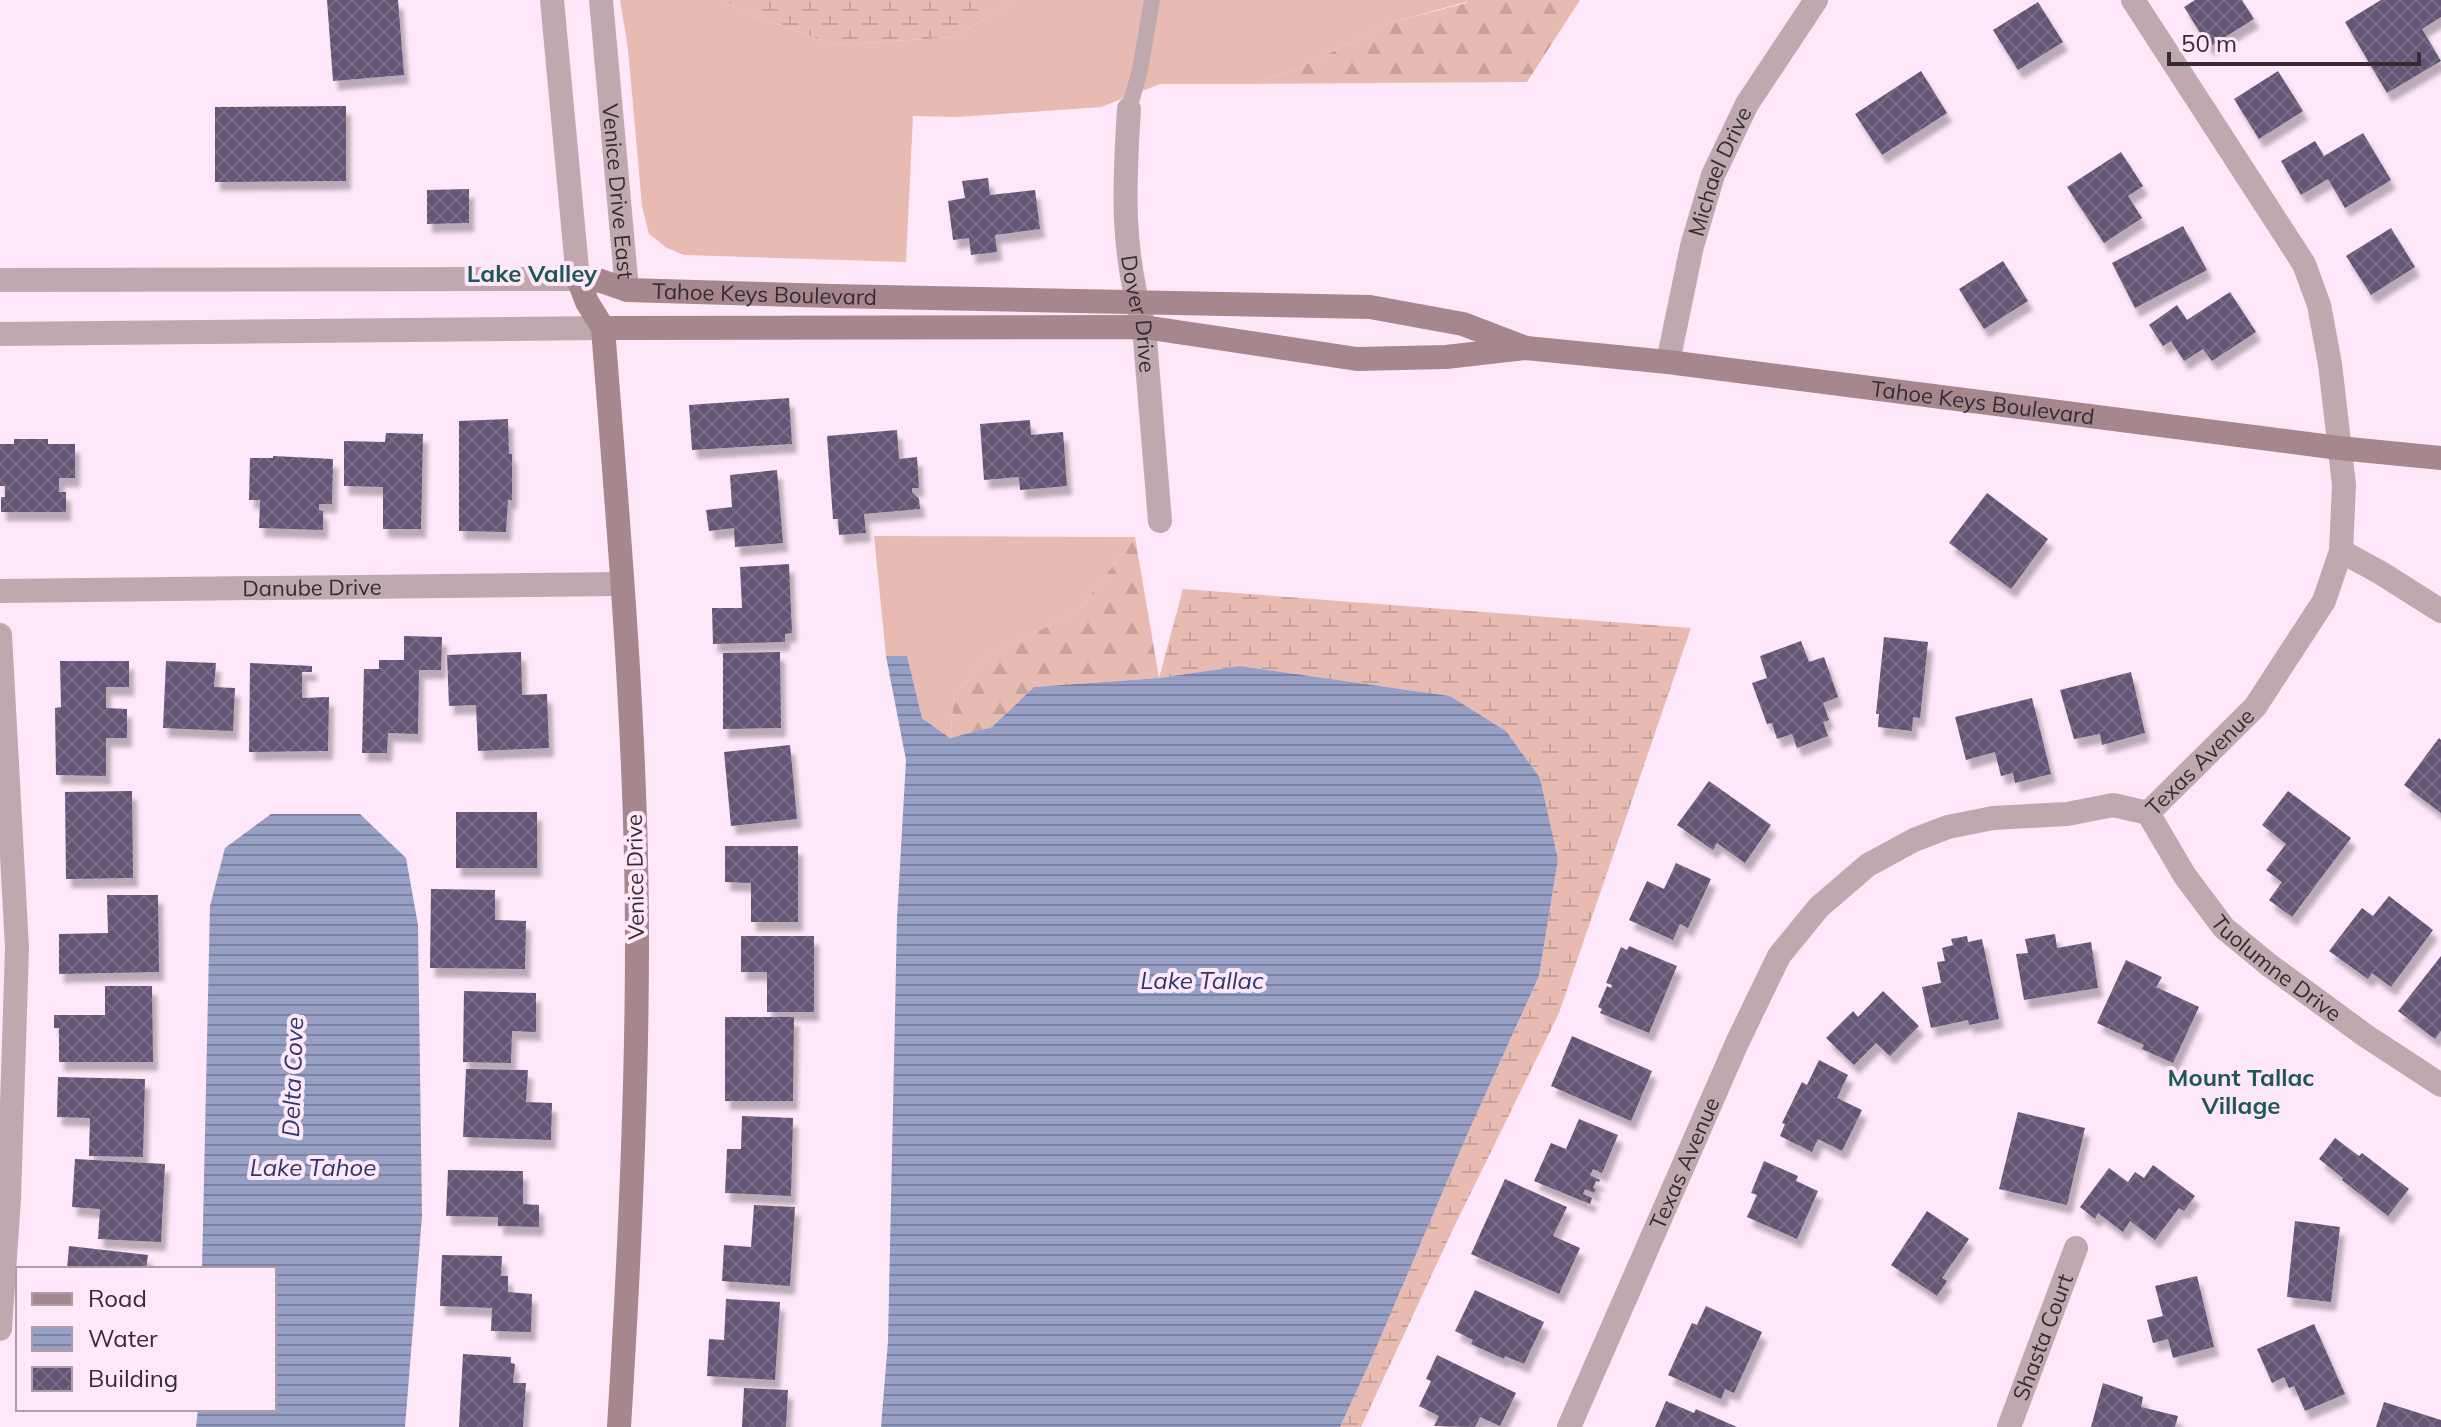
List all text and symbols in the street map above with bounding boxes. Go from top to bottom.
scale bar [2169,16,2419,66]
text: 50 m [2181,28,2237,58]
street label: Venice Drive East [596,102,640,280]
street label: Michael Drive [1682,102,1758,240]
street label: Dover Drive [1115,253,1162,374]
district label: Lake Valley [467,258,598,288]
street label: Tahoe Keys Boulevard [652,277,877,311]
street label: Tahoe Keys Boulevard [1870,374,2096,431]
street label: Danube Drive [242,573,382,602]
street label: Texas Avenue [2140,702,2260,821]
street label: Venice Drive [620,814,650,940]
street label: Tuolumne Drive [2205,909,2347,1028]
water label: Lake Tallac [1140,965,1264,995]
water label: Delta Cove [275,1016,309,1138]
district label: Mount Tallac Village [2168,1062,2314,1120]
street label: Texas Avenue [1643,1093,1726,1234]
water label: Lake Tahoe [250,1152,376,1182]
legend [16,1267,276,1411]
street label: Shasta Court [2006,1270,2079,1404]
text: Road [88,1283,147,1313]
text: Water [88,1323,158,1353]
text: Building [88,1363,178,1393]

